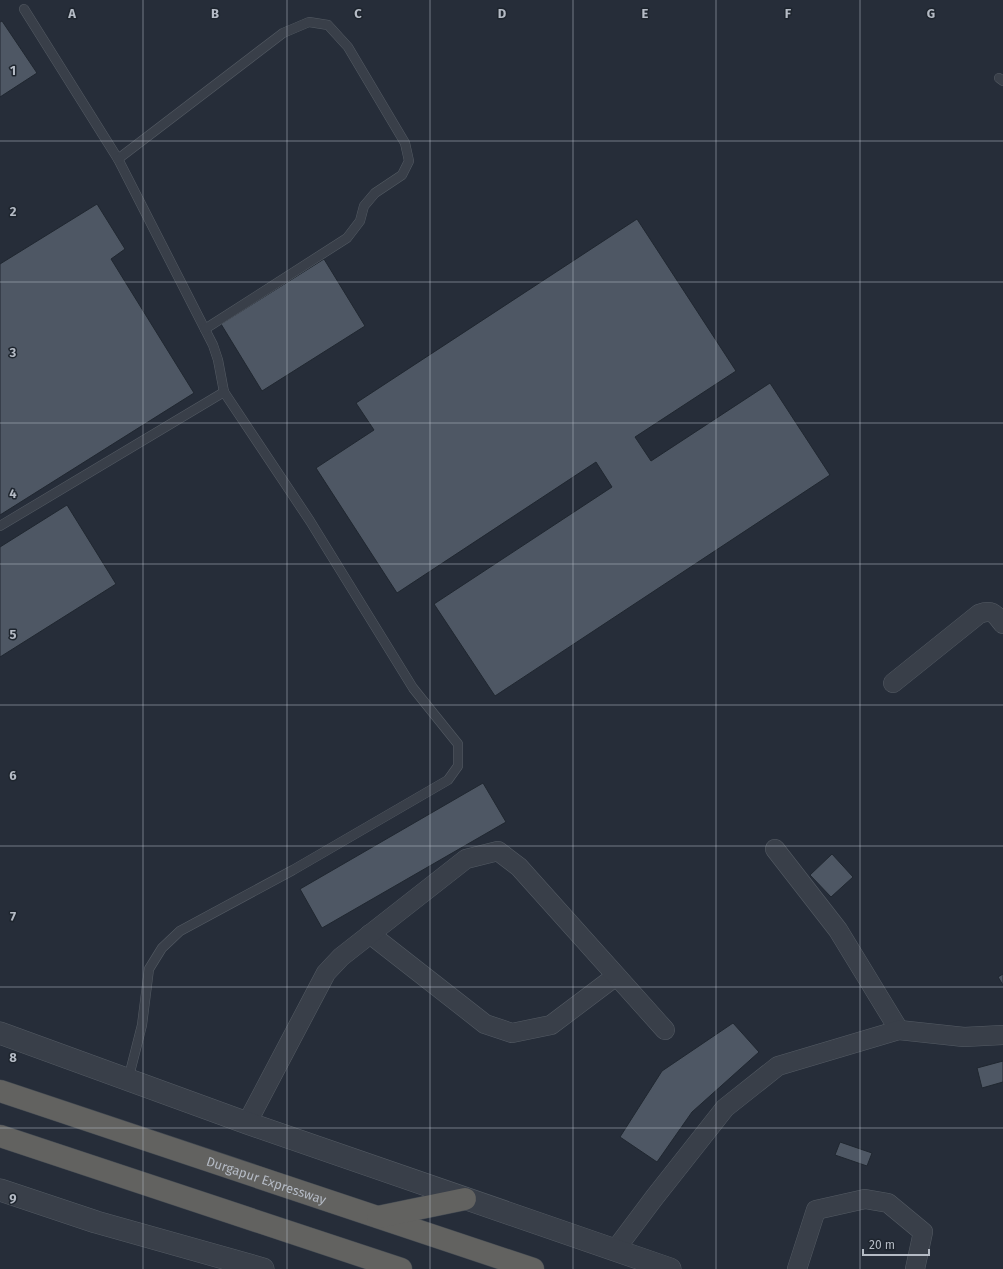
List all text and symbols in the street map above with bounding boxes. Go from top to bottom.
text: A [67,6,76,21]
text: B [211,6,219,21]
text: C [354,6,362,21]
text: D [498,6,507,21]
text: E [642,6,649,21]
text: F [785,6,792,21]
text: G [927,6,935,21]
text: 1 [10,63,16,78]
text: 2 [10,204,17,219]
text: 3 [9,345,17,360]
text: 4 [9,486,17,501]
text: 5 [10,627,17,642]
text: 6 [9,768,17,783]
text: 7 [10,909,16,924]
text: 8 [9,1050,17,1065]
street label: Durgapur Expressway [205,1153,329,1207]
text: 9 [9,1191,17,1206]
scale bar [863,1231,929,1257]
text: 20 m [869,1238,895,1252]

